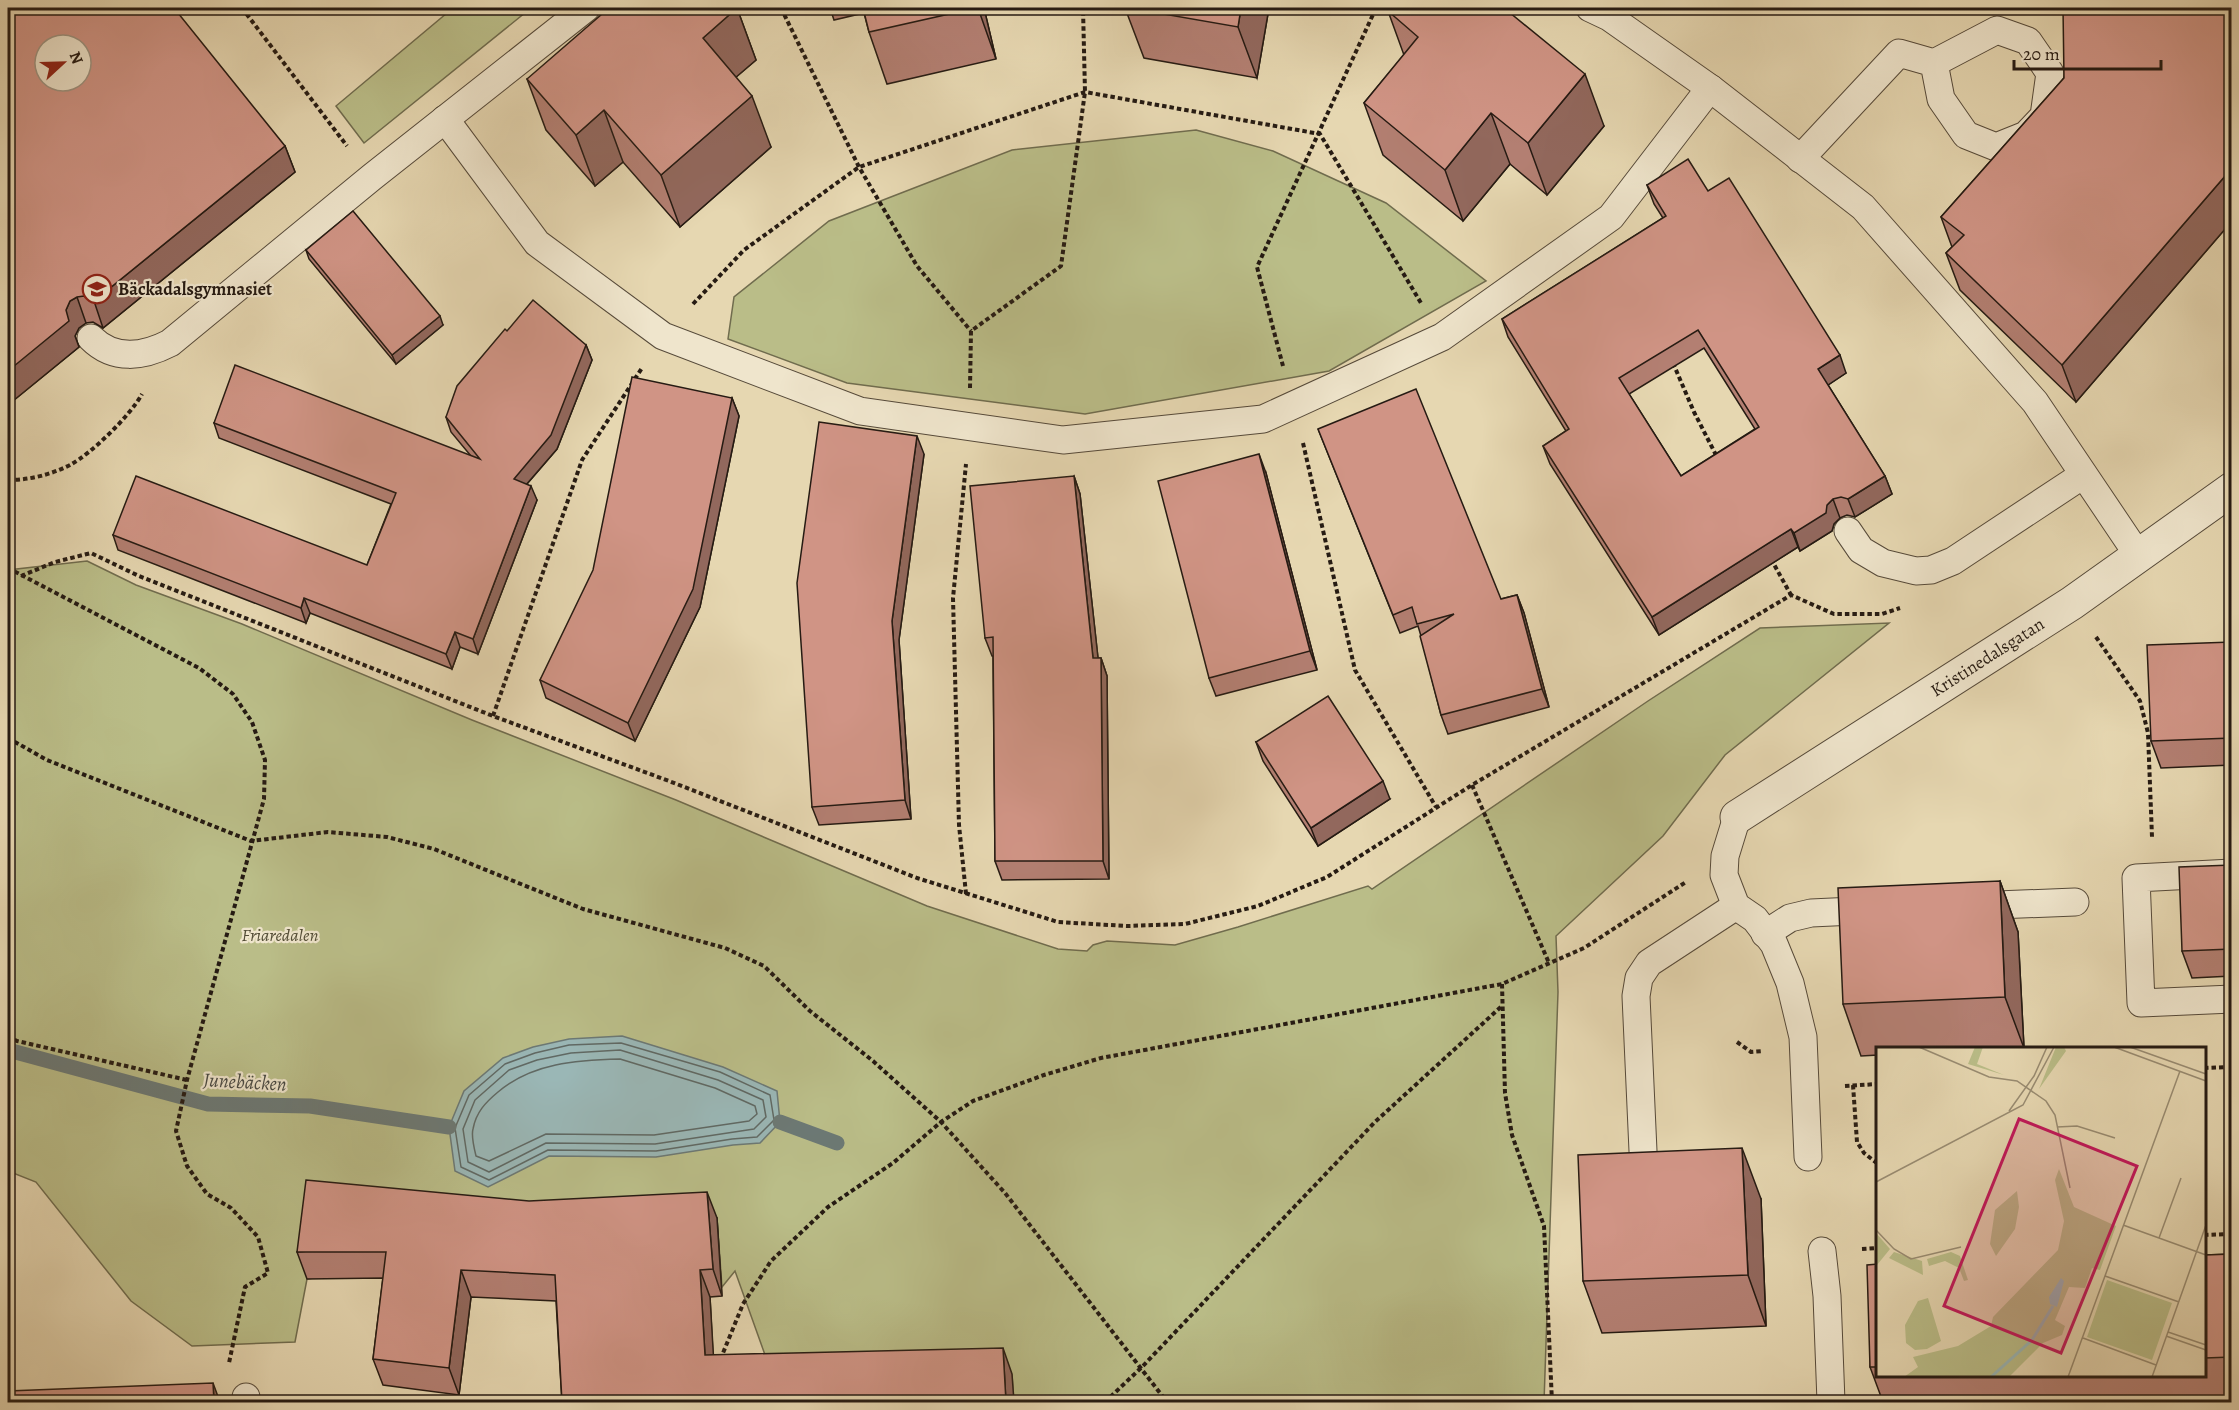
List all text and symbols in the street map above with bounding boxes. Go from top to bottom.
north arrow [33,33,93,93]
scale bar [2014,33,2161,71]
text: 20 m [2023,42,2060,66]
text: N [64,48,88,68]
school or university icon: Bäckadalsgymnasiet [81,273,113,305]
place label: Bäckadalsgymnasiet [118,277,272,301]
street label: Kristinedalsgatan [1926,612,2049,702]
park label: Friaredalen [242,923,318,947]
inset map [1876,1047,2206,1377]
water label: Junebäcken [202,1066,287,1098]

